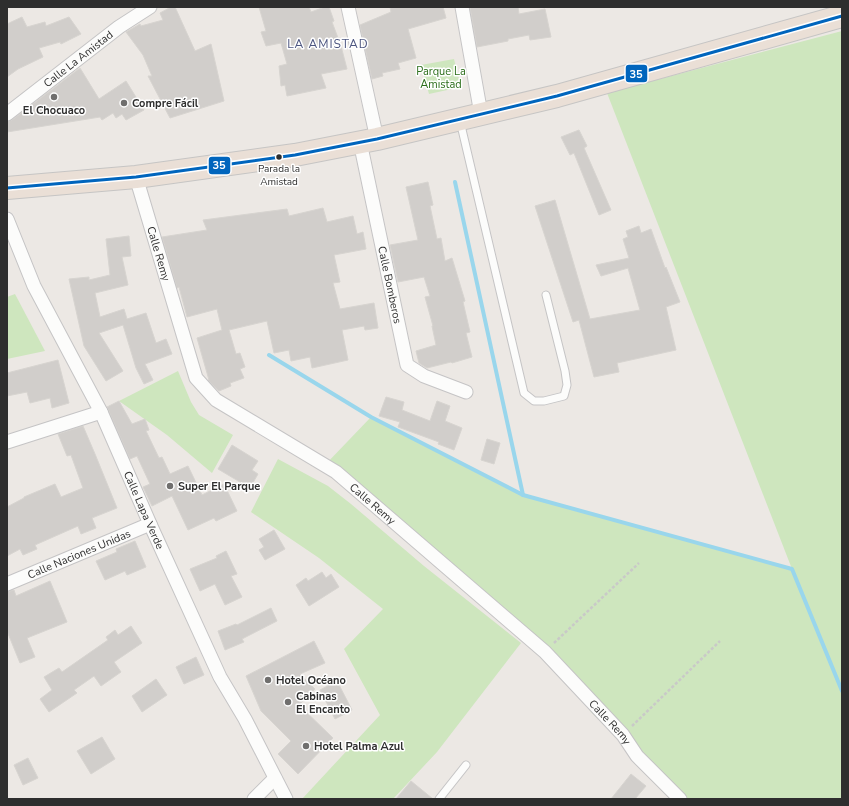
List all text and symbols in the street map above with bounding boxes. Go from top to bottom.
street label: Calle La Amistad [40,27,116,91]
district label: LA AMISTAD [287,36,369,52]
park label: Parque La Amistad [416,64,466,92]
line badge: 35 [625,64,648,83]
text: 35 [629,67,643,82]
marker: El Chocuaco [49,92,59,102]
place label: Compre Fácil [132,96,199,111]
marker: Compre Fácil [119,98,129,108]
place label: El Chocuaco [23,103,85,118]
marker: Parada la Amistad [274,152,284,162]
line badge: 35 [208,156,231,175]
text: 35 [212,158,226,173]
place label: Parada la Amistad [258,162,300,189]
street label: Calle Remy [144,225,174,283]
street label: Calle Bomberos [375,245,406,325]
street label: Calle Lapa Verde [120,469,168,552]
place label: Super El Parque [178,479,260,494]
street label: Calle Remy [347,480,399,528]
marker: Super El Parque [165,481,175,491]
street label: Calle Naciones Unidas [25,526,133,582]
place label: Hotel Océano [276,673,346,688]
marker: Hotel Océano [263,675,273,685]
place label: Cabinas El Encanto [296,689,350,717]
street label: Calle Remy [586,696,635,748]
marker: Cabinas El Encanto [283,697,293,707]
place label: Hotel Palma Azul [314,739,404,754]
marker: Hotel Palma Azul [301,741,311,751]

